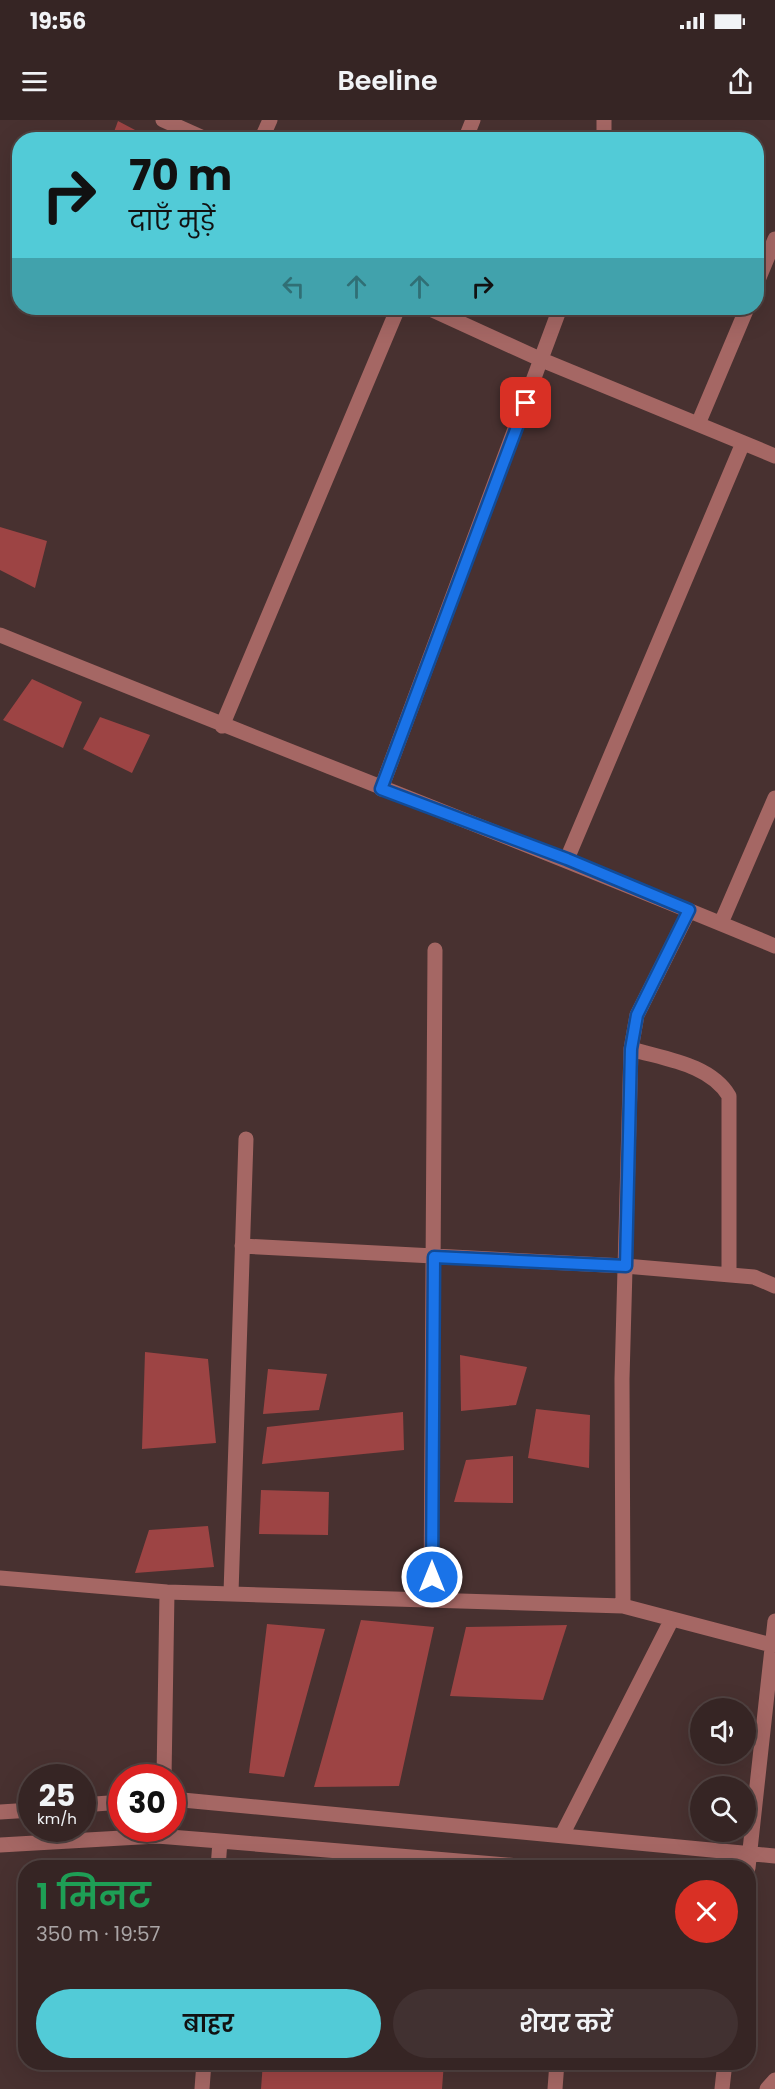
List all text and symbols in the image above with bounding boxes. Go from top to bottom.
text: 19:56 [30,6,86,37]
text: Beeline [337,62,438,99]
icon: menu [18,65,51,98]
icon: share [724,65,757,98]
text: 70 m [129,146,232,205]
icon: right [30,156,108,234]
text: दाएँ मुड़ें [129,202,215,239]
icon: left [277,270,310,303]
icon: ahead [340,270,373,303]
icon: ahead [403,270,436,303]
icon: right [466,270,499,303]
pin [500,377,551,428]
icon: arrive [509,386,542,419]
position arrow [400,1545,464,1609]
map controls [690,1698,756,1842]
button: sound [690,1698,756,1764]
speed limit sign: 30 [108,1764,186,1842]
text: 25 [39,1774,75,1817]
button: search [690,1776,756,1842]
text: km/h [37,1808,77,1829]
text: 1 मिनट [36,1871,151,1922]
button: close [675,1880,738,1943]
text: 350 m · 19:57 [36,1920,161,1948]
button: बाहर [36,1989,381,2058]
button: शेयर करें [393,1989,738,2058]

